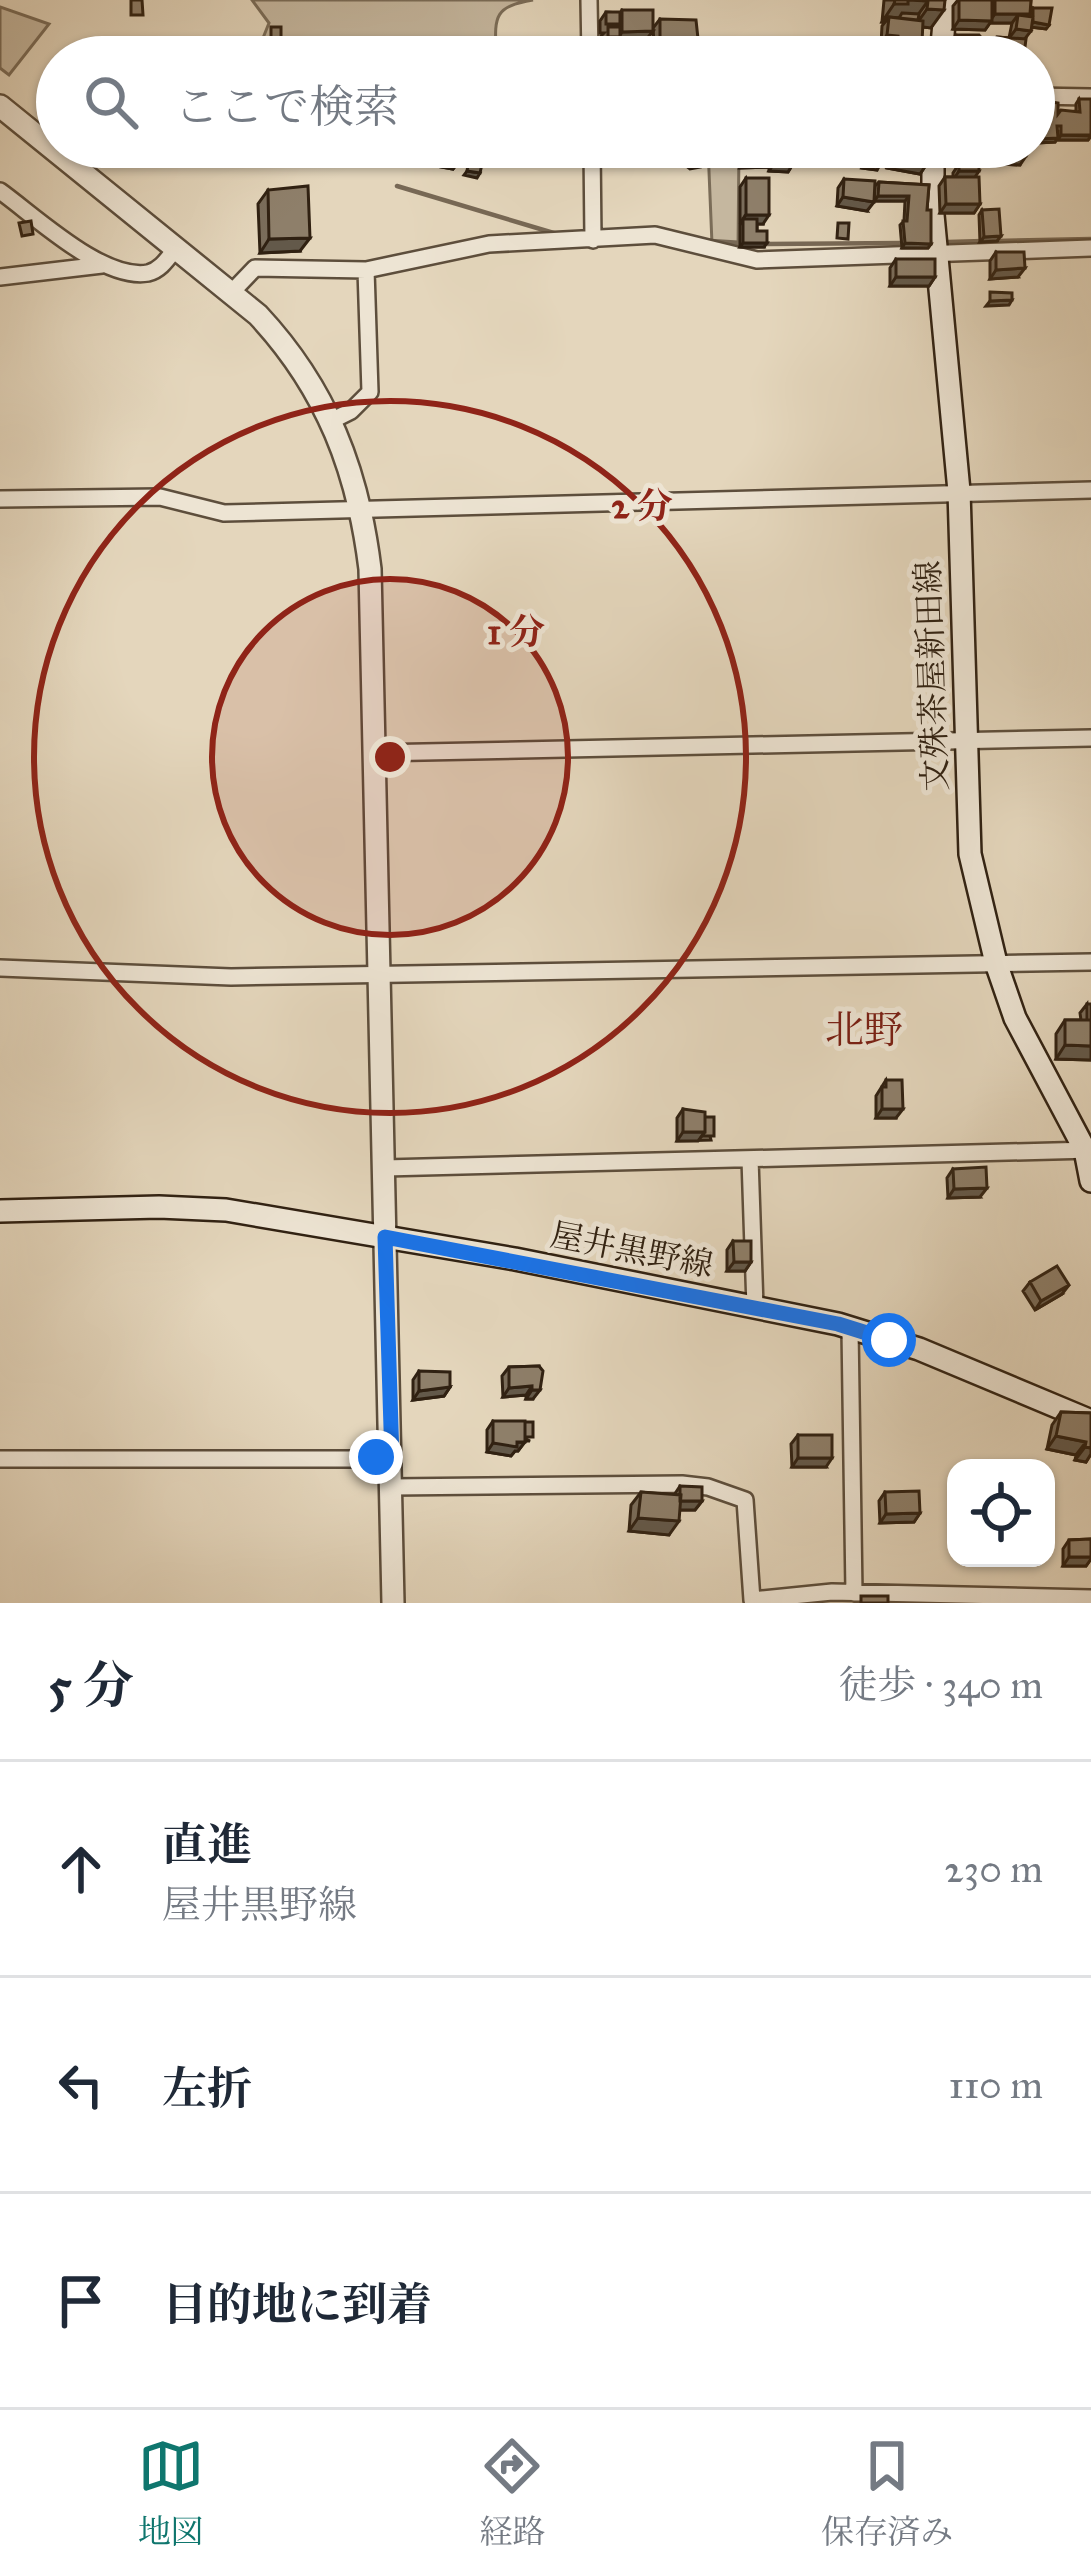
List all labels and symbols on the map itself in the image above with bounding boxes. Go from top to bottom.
text: 2 分 [611,484,673,528]
street label: 文殊茶屋新田線 [908,560,956,792]
text: 1 分 [487,610,545,654]
centre of rings [369,736,411,778]
district label: 北野 [825,1006,903,1054]
street label: 屋井黒野線 [547,1215,717,1285]
route start [862,1313,916,1367]
route end [349,1430,403,1484]

